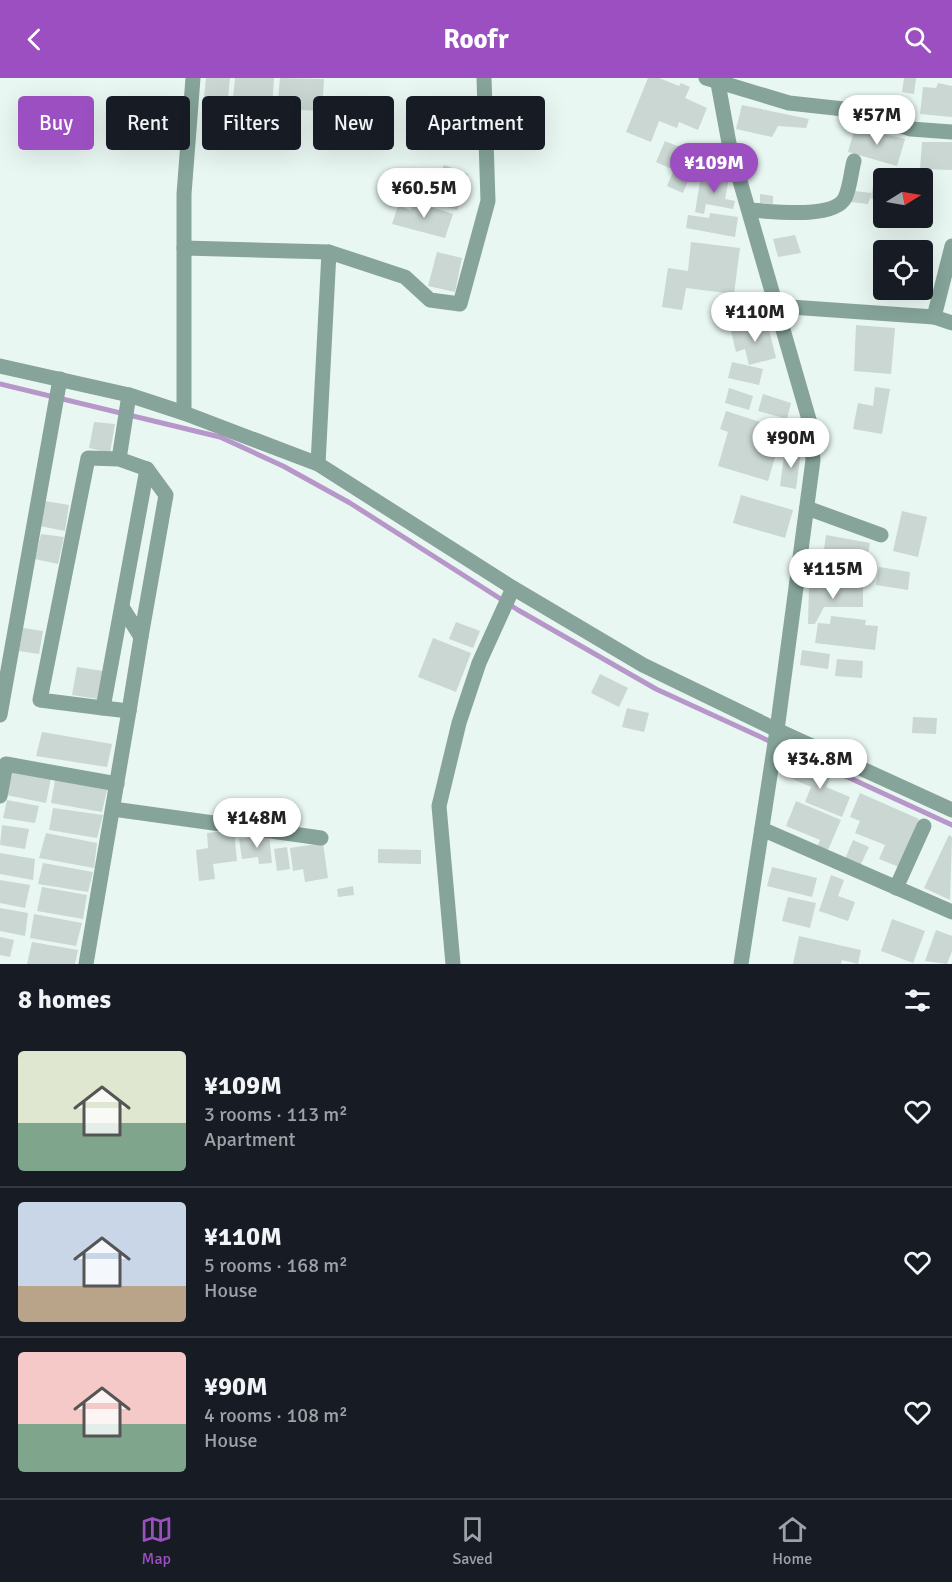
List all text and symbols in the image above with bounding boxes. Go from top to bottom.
icon: back [18,23,51,56]
text: Roofr [443,23,509,56]
icon: search [901,23,934,56]
pin: ¥57M [841,95,913,146]
chip: Buy [18,96,94,150]
chip: Rent [106,96,190,150]
chip: Filters [202,96,301,150]
chip: New [313,96,394,150]
chip: Apartment [406,96,545,150]
text: ¥57M [852,102,902,127]
pin: ¥109M [672,143,756,194]
text: ¥109M [684,150,744,175]
pin: ¥60.5M [375,168,473,219]
north arrow [873,168,933,228]
map controls [873,168,933,300]
text: ¥60.5M [391,175,457,200]
button: locate [873,240,933,300]
pin: ¥110M [713,292,797,343]
text: ¥110M [725,299,785,324]
pin: ¥90M [755,418,827,469]
text: ¥90M [766,425,816,450]
pin: ¥115M [791,549,875,600]
text: ¥115M [803,556,863,581]
pin: ¥34.8M [771,739,869,790]
text: ¥34.8M [787,746,853,771]
pin: ¥148M [215,798,299,849]
text: ¥148M [227,805,287,830]
text: 8 homes [18,984,111,1016]
icon: filters [901,984,934,1017]
text: ¥109M [204,1070,282,1102]
icon: home [66,1075,138,1147]
icon: heart [901,1095,934,1128]
text: 3 rooms · 113 m² [204,1102,348,1127]
text: Apartment [204,1127,296,1152]
text: ¥110M [204,1221,282,1253]
icon: home [66,1226,138,1298]
icon: heart [901,1246,934,1279]
text: 5 rooms · 168 m² [204,1253,348,1278]
text: House [204,1278,258,1303]
text: ¥90M [204,1371,268,1403]
icon: home [66,1376,138,1448]
icon: heart [901,1396,934,1429]
text: 4 rooms · 108 m² [204,1403,348,1428]
text: House [204,1428,258,1453]
tab: Map [140,1513,173,1569]
tab: Saved [452,1513,493,1569]
tab: Home [772,1513,812,1569]

